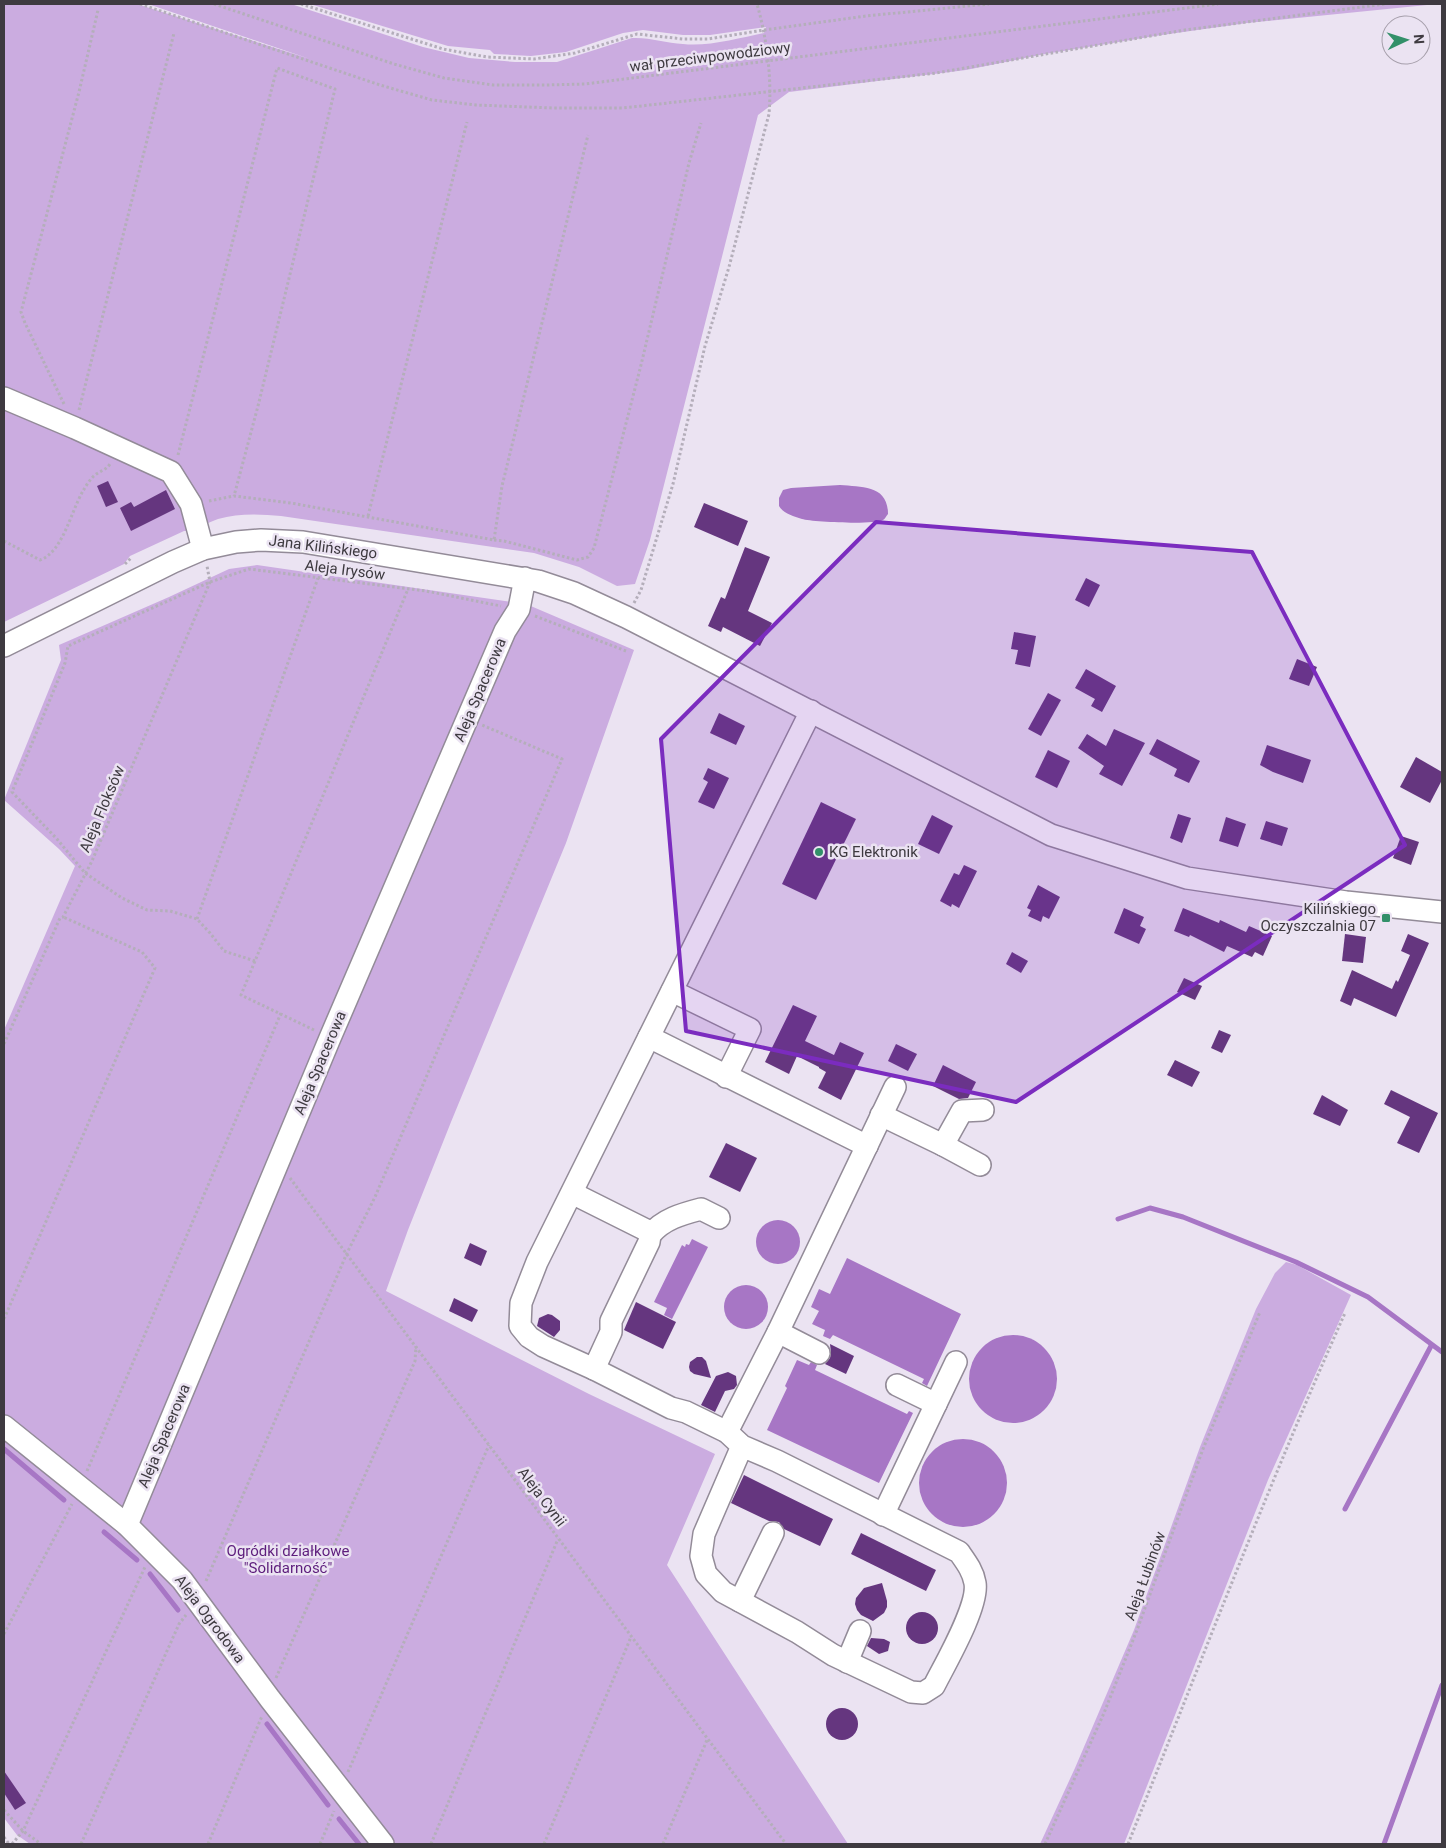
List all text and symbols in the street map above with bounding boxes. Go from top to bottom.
north arrow [1381,15,1431,65]
text: N [1411,34,1427,45]
street label: wał przeciwpowodziowy [628,38,792,76]
street label: Jana Kilińskiego [268,531,378,563]
street label: Aleja Irysów [304,556,386,584]
street label: Aleja Spacerowa [450,635,510,745]
street label: Aleja Floksów [76,763,128,855]
place label: KG Elektronik [829,843,918,861]
marker: KG Elektronik [813,846,825,858]
place label: Kilińskiego Oczyszczalnia 07 [1260,900,1376,935]
marker: Kilińskiego Oczyszczalnia 07 [1380,912,1392,924]
street label: Aleja Spacerowa [290,1008,350,1118]
street label: Aleja Spacerowa [134,1381,194,1491]
street label: Aleja Cynii [514,1464,570,1530]
street label: Aleja Łubinów [1121,1529,1169,1623]
park label: Ogródki działkowe "Solidarność" [227,1542,349,1577]
street label: Aleja Ogrodowa [171,1571,249,1667]

